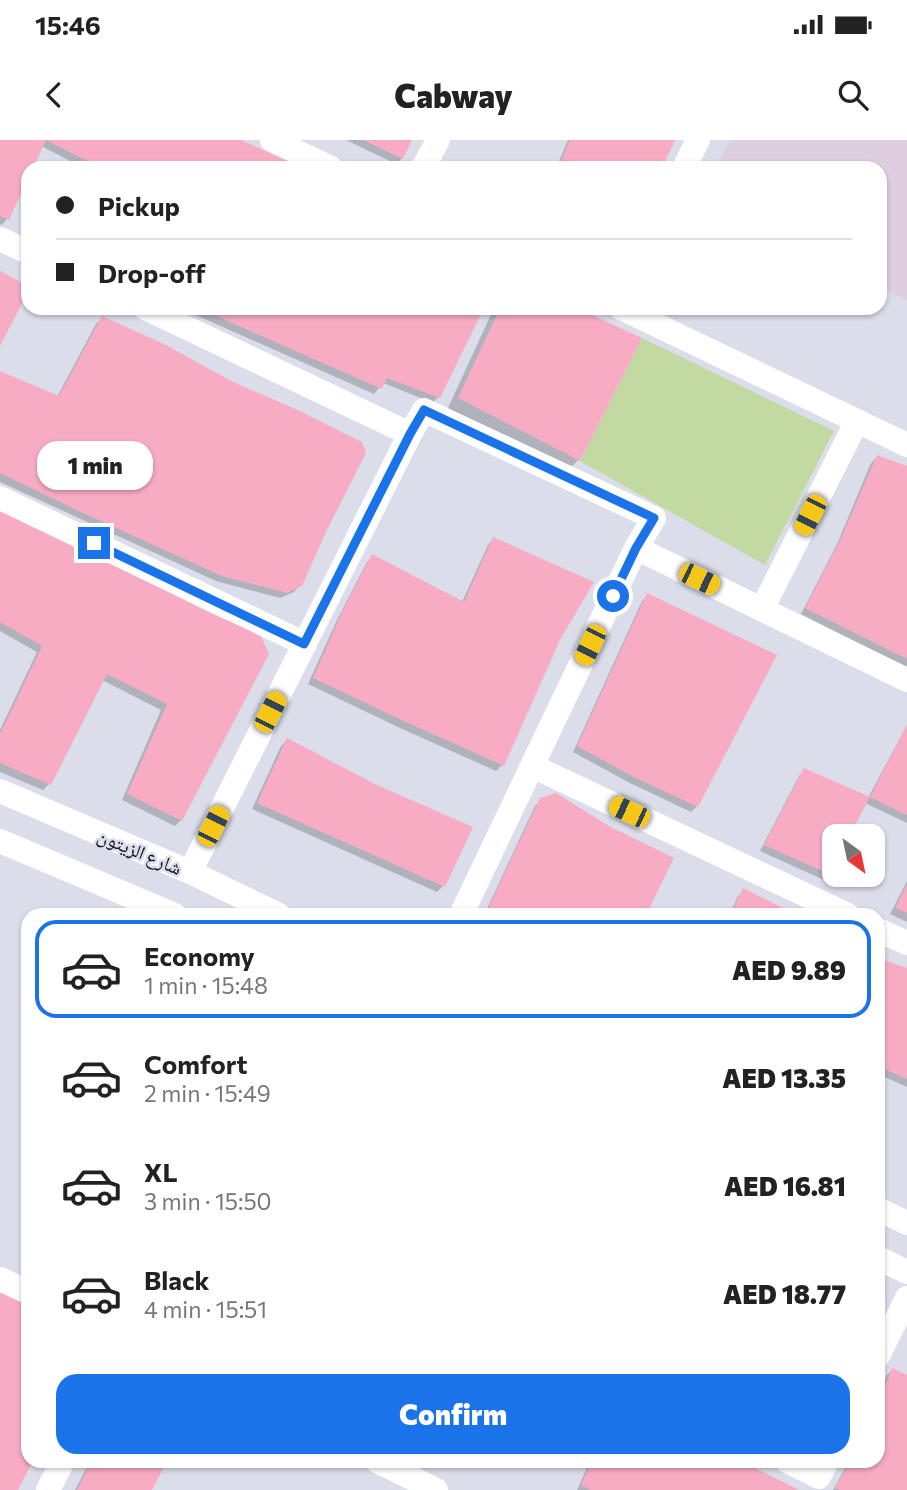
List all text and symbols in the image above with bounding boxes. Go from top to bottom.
text: 15:46 [35,9,101,40]
text: Cabway [394,75,513,115]
icon: back [35,76,73,114]
icon: search [834,76,872,114]
text: Pickup [98,190,180,221]
text: Drop-off [98,257,205,288]
callout: 1 min [36,442,152,490]
text: 1 min [67,451,123,479]
car [792,492,829,538]
route end [78,527,110,559]
car [676,560,723,598]
route start [597,580,629,612]
car [572,622,609,668]
car [252,689,289,735]
car [606,794,653,830]
car [195,803,232,849]
street label: شارع الزيتون [94,823,186,880]
north arrow [822,824,886,887]
map controls [822,824,885,887]
icon: car [60,938,123,1001]
text: Economy [144,940,255,971]
text: AED 9.89 [732,954,846,985]
text: 1 min · 15:48 [144,971,268,999]
icon: car [60,1046,123,1109]
text: Comfort [144,1048,247,1079]
text: AED 13.35 [722,1062,846,1093]
text: 2 min · 15:49 [144,1079,271,1107]
icon: car [60,1154,123,1217]
text: XL [144,1156,178,1187]
text: AED 16.81 [724,1170,846,1201]
text: 3 min · 15:50 [144,1187,272,1215]
icon: car [60,1262,123,1325]
text: Black [144,1264,210,1295]
text: AED 18.77 [723,1278,846,1309]
text: 4 min · 15:51 [144,1295,267,1323]
button: Confirm [56,1374,850,1454]

